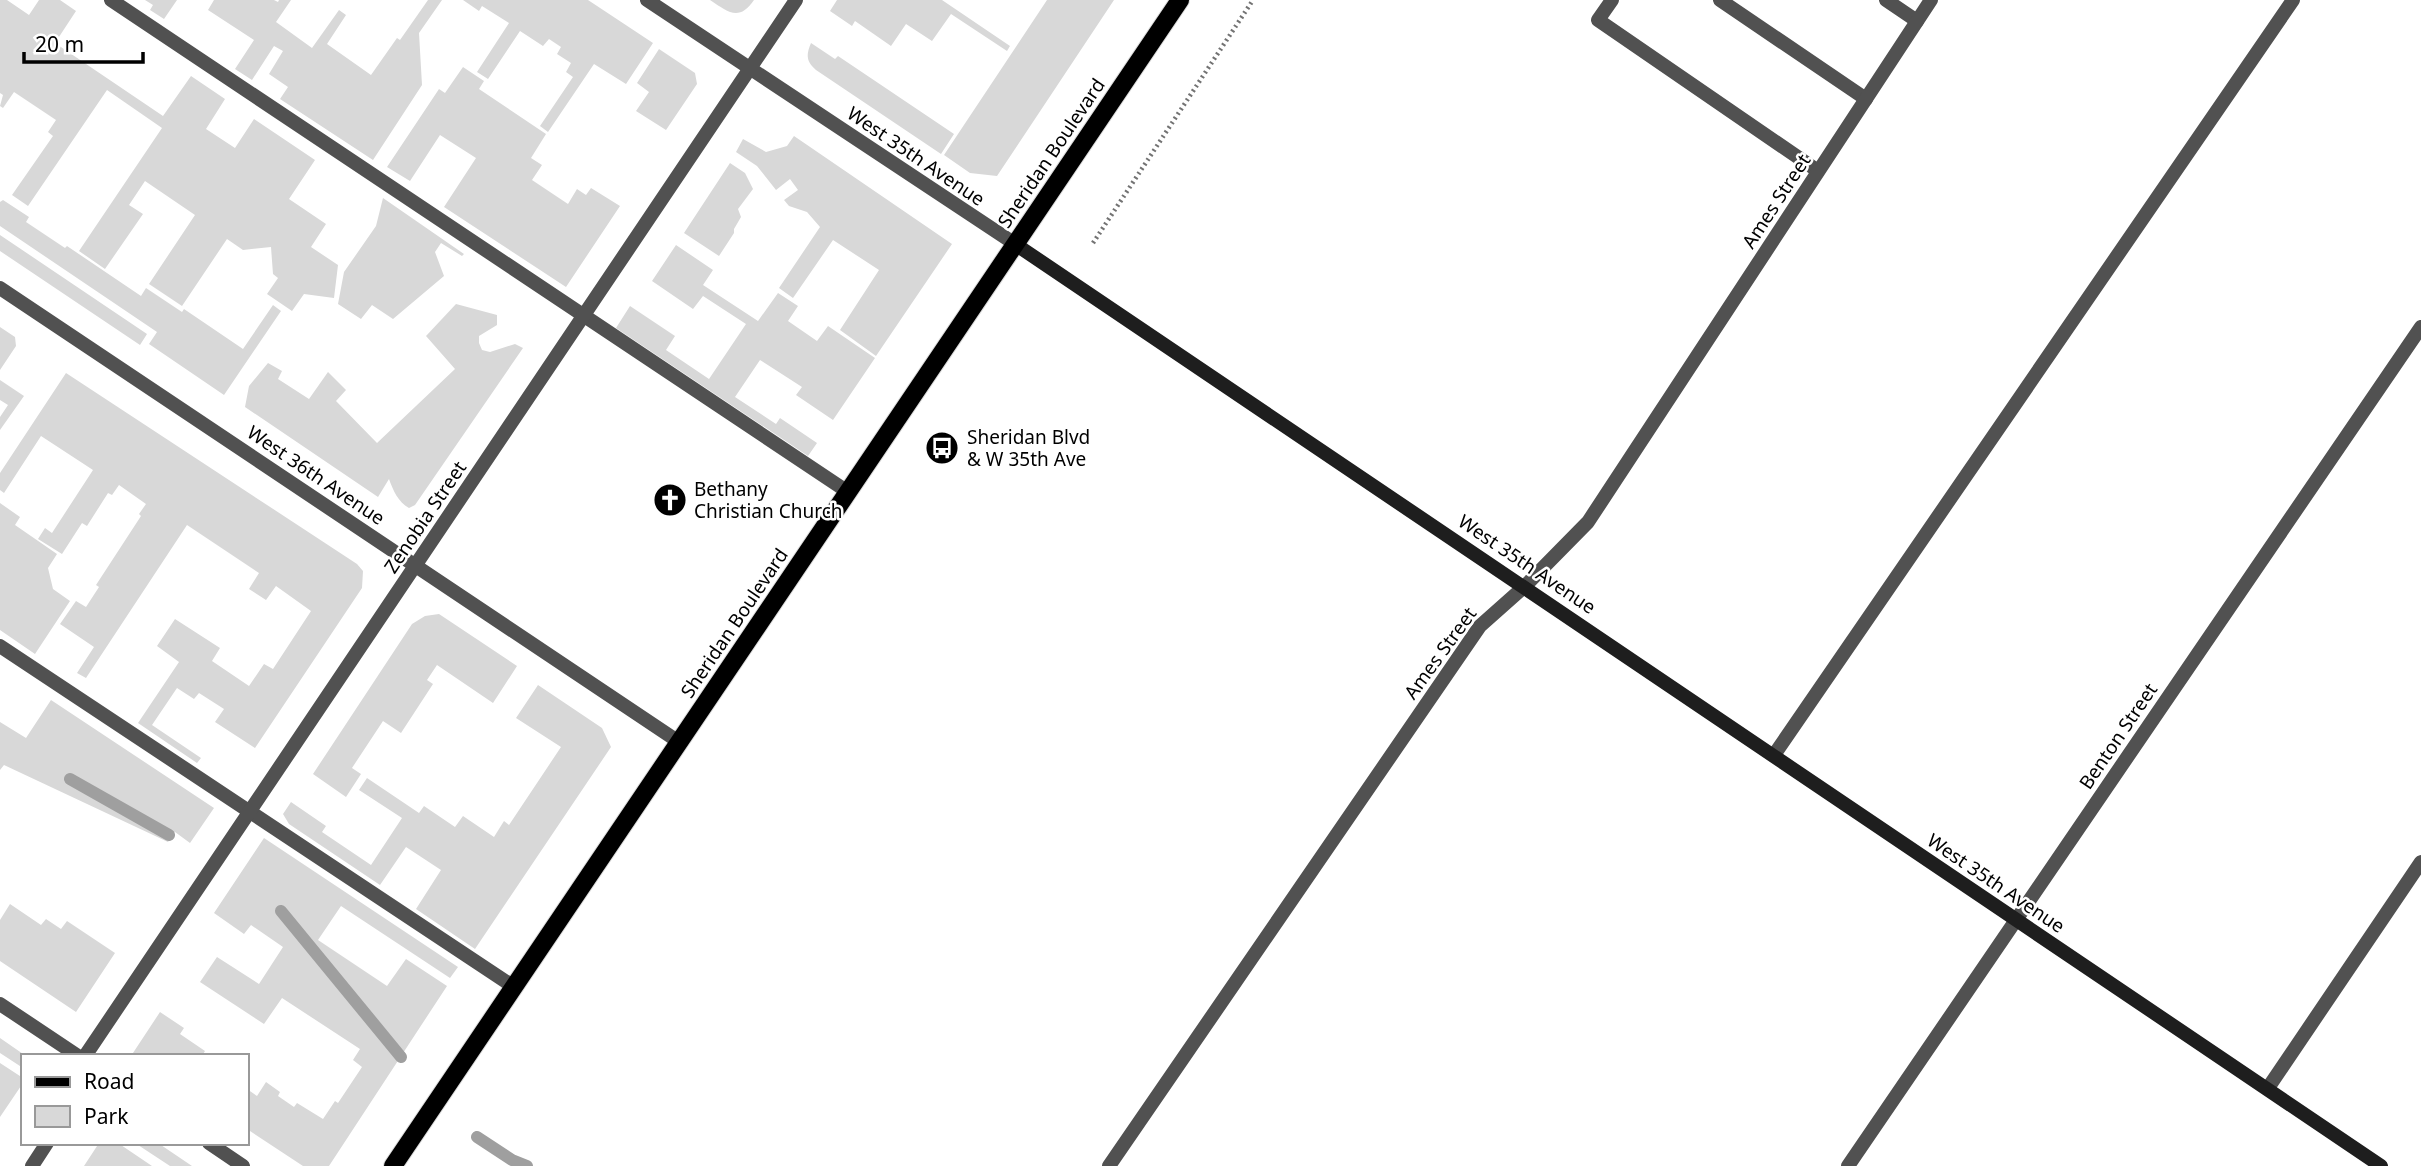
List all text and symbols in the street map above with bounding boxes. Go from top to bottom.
scale bar [24,21,144,65]
text: 20 m [35,30,84,58]
street label: Sheridan Boulevard [991,73,1111,233]
street label: West 35th Avenue [842,100,990,212]
street label: Ames Street [1736,149,1816,253]
street label: West 36th Avenue [242,419,390,531]
place label: Sheridan Blvd & W 35th Ave [967,424,1090,472]
bus stop icon: Sheridan Blvd & W 35th Ave [923,429,961,467]
street label: Zenobia Street [378,456,472,578]
place label: Bethany Christian Church [694,476,843,524]
church icon: Bethany Christian Church [651,481,689,519]
street label: West 35th Avenue [1453,508,1601,620]
street label: Sheridan Boulevard [674,543,794,703]
street label: Ames Street [1398,602,1482,704]
street label: Benton Street [2073,678,2163,794]
street label: West 35th Avenue [1922,827,2070,939]
legend [21,1054,248,1145]
text: Road [84,1067,134,1095]
text: Park [84,1102,129,1130]

